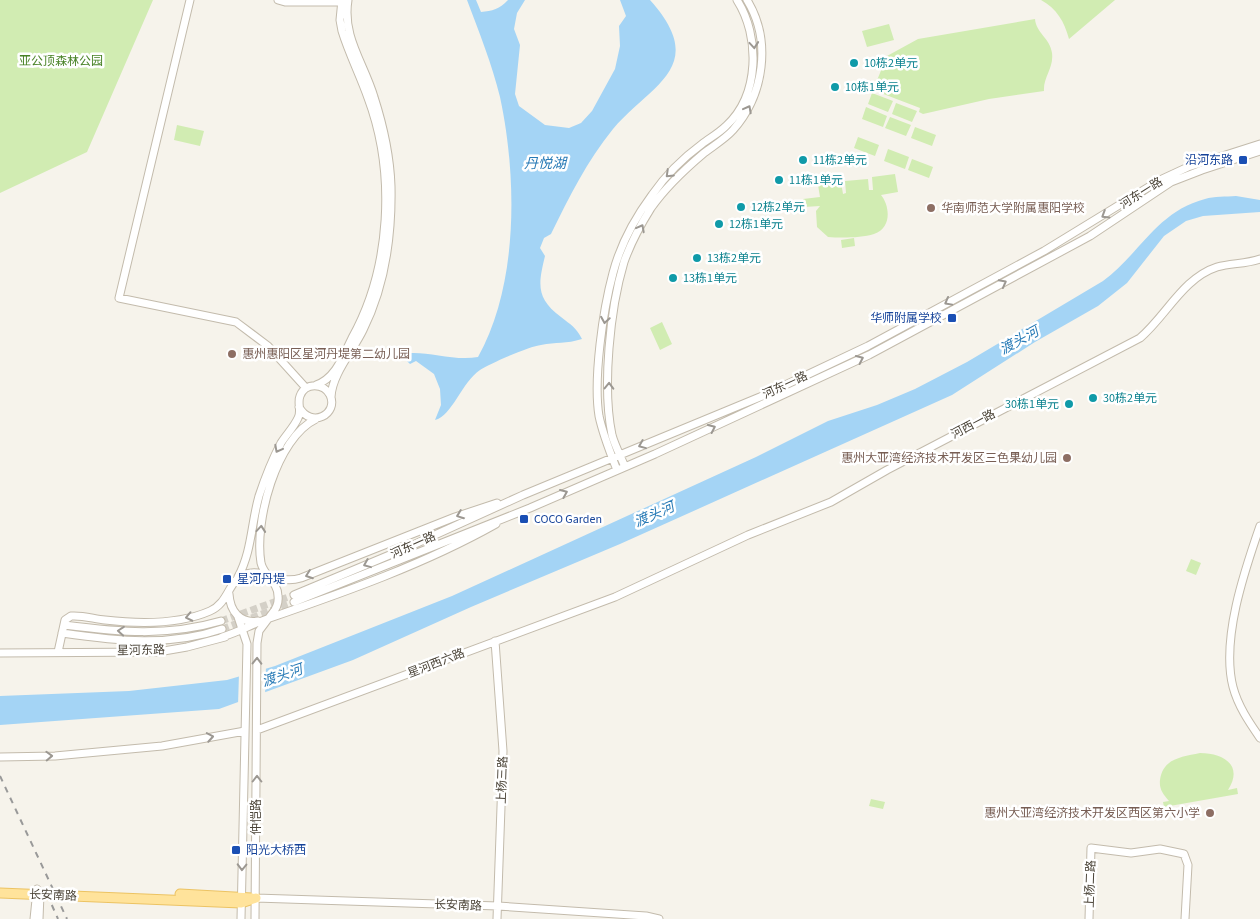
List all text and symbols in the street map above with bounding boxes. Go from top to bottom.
one-way arrow [748,41,759,49]
park label: 亚公顶森林公园 [19,53,103,70]
place label: 10栋2单元 [864,55,918,72]
marker: 10栋2单元 [848,57,860,69]
place label: 10栋1单元 [845,79,899,96]
marker: 10栋1单元 [829,81,841,93]
one-way arrow [742,105,752,114]
place label: 11栋2单元 [813,152,867,169]
place label: 沿河东路 [1185,152,1233,169]
water label: 丹悦湖 [524,154,568,174]
marker: 11栋2单元 [797,154,809,166]
marker: 沿河东路 [1237,154,1249,166]
one-way arrow [666,168,675,177]
place label: 11栋1单元 [789,172,843,189]
street label: 河东一路 [1116,173,1166,213]
marker: 11栋1单元 [773,174,785,186]
place label: 12栋2单元 [751,199,805,216]
place label: 华南师范大学附属惠阳学校 [941,200,1085,217]
marker: 12栋2单元 [735,201,747,213]
marker: 华南师范大学附属惠阳学校 [925,202,937,214]
one-way arrow [1102,209,1111,218]
place label: 12栋1单元 [729,216,783,233]
marker: 12栋1单元 [713,218,725,230]
one-way arrow [635,225,645,234]
place label: 13栋2单元 [707,250,761,267]
marker: 13栋2单元 [691,252,703,264]
place label: 13栋1单元 [683,270,737,287]
marker: 13栋1单元 [667,272,679,284]
one-way arrow [998,279,1007,289]
one-way arrow [944,296,953,306]
place label: 华师附属学校 [870,310,942,327]
marker: 华师附属学校 [946,312,958,324]
one-way arrow [600,316,610,324]
water label: 渡头河 [996,320,1045,360]
place label: 惠州惠阳区星河丹堤第二幼儿园 [242,346,410,363]
marker: 惠州惠阳区星河丹堤第二幼儿园 [226,348,238,360]
one-way arrow [855,355,864,365]
street label: 河东一路 [760,368,811,403]
one-way arrow [604,381,614,389]
place label: 30栋2单元 [1103,390,1157,407]
marker: 30栋2单元 [1087,392,1099,404]
place label: 30栋1单元 [1005,396,1059,413]
marker: 30栋1单元 [1063,398,1075,410]
street label: 河西一路 [948,406,998,443]
one-way arrow [707,423,716,434]
one-way arrow [639,439,647,449]
one-way arrow [274,444,284,453]
place label: 惠州大亚湾经济技术开发区三色果幼儿园 [841,450,1057,467]
marker: 惠州大亚湾经济技术开发区三色果幼儿园 [1061,452,1073,464]
one-way arrow [559,489,567,499]
water label: 渡头河 [631,496,680,533]
one-way arrow [456,509,465,519]
place label: COCO Garden [534,511,602,528]
marker: COCO Garden [518,513,530,525]
one-way arrow [255,525,266,533]
street label: 河东一路 [388,528,439,563]
one-way arrow [363,558,372,569]
one-way arrow [306,569,314,579]
place label: 星河丹堤 [237,571,285,588]
marker: 星河丹堤 [221,573,233,585]
one-way arrow [184,611,193,622]
one-way arrow [116,626,124,637]
street label: 星河东路 [117,642,165,659]
street label: 星河西六路 [405,645,467,682]
one-way arrow [252,657,262,664]
water label: 渡头河 [259,659,308,692]
one-way arrow [206,733,214,743]
one-way arrow [45,751,53,761]
street label: 上杨三路 [493,756,512,804]
one-way arrow [252,775,262,783]
street label: 仲恺路 [248,799,265,835]
place label: 惠州大亚湾经济技术开发区西区第六小学 [984,805,1200,822]
marker: 惠州大亚湾经济技术开发区西区第六小学 [1204,807,1216,819]
place label: 阳光大桥西 [246,842,306,859]
marker: 阳光大桥西 [230,844,242,856]
street label: 上杨二路 [1081,860,1100,908]
one-way arrow [237,864,247,871]
street label: 长安南路 [29,886,77,905]
street label: 长安南路 [434,896,482,915]

